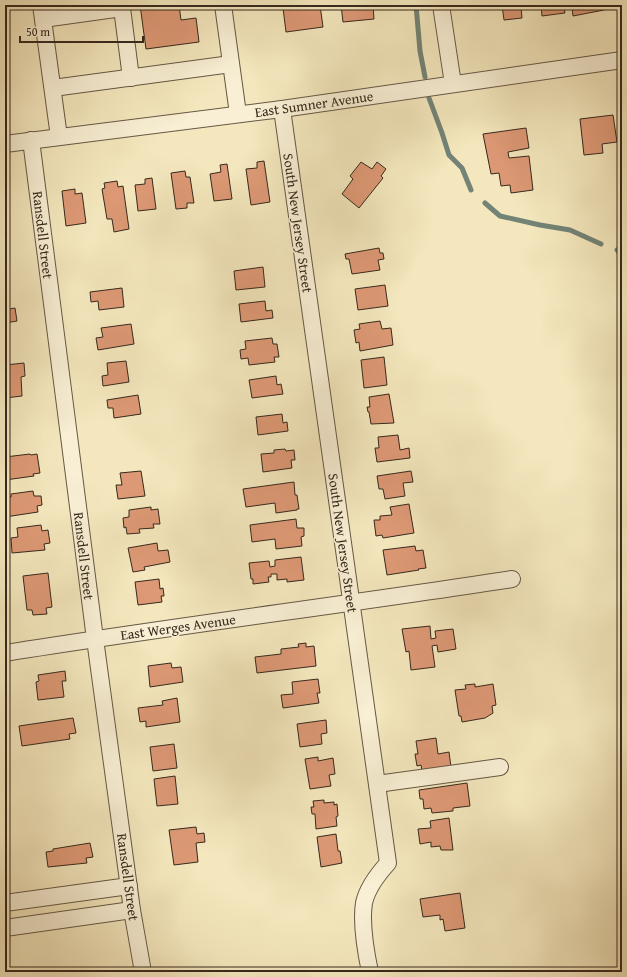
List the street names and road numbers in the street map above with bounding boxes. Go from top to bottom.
street label: East Sumner Avenue [253,86,375,122]
street label: South New Jersey Street [278,152,318,294]
street label: Ransdell Street [28,190,58,280]
street label: South New Jersey Street [323,472,363,614]
street label: Ransdell Street [69,511,99,601]
street label: East Werges Avenue [119,609,237,645]
street label: Ransdell Street [112,832,144,922]

